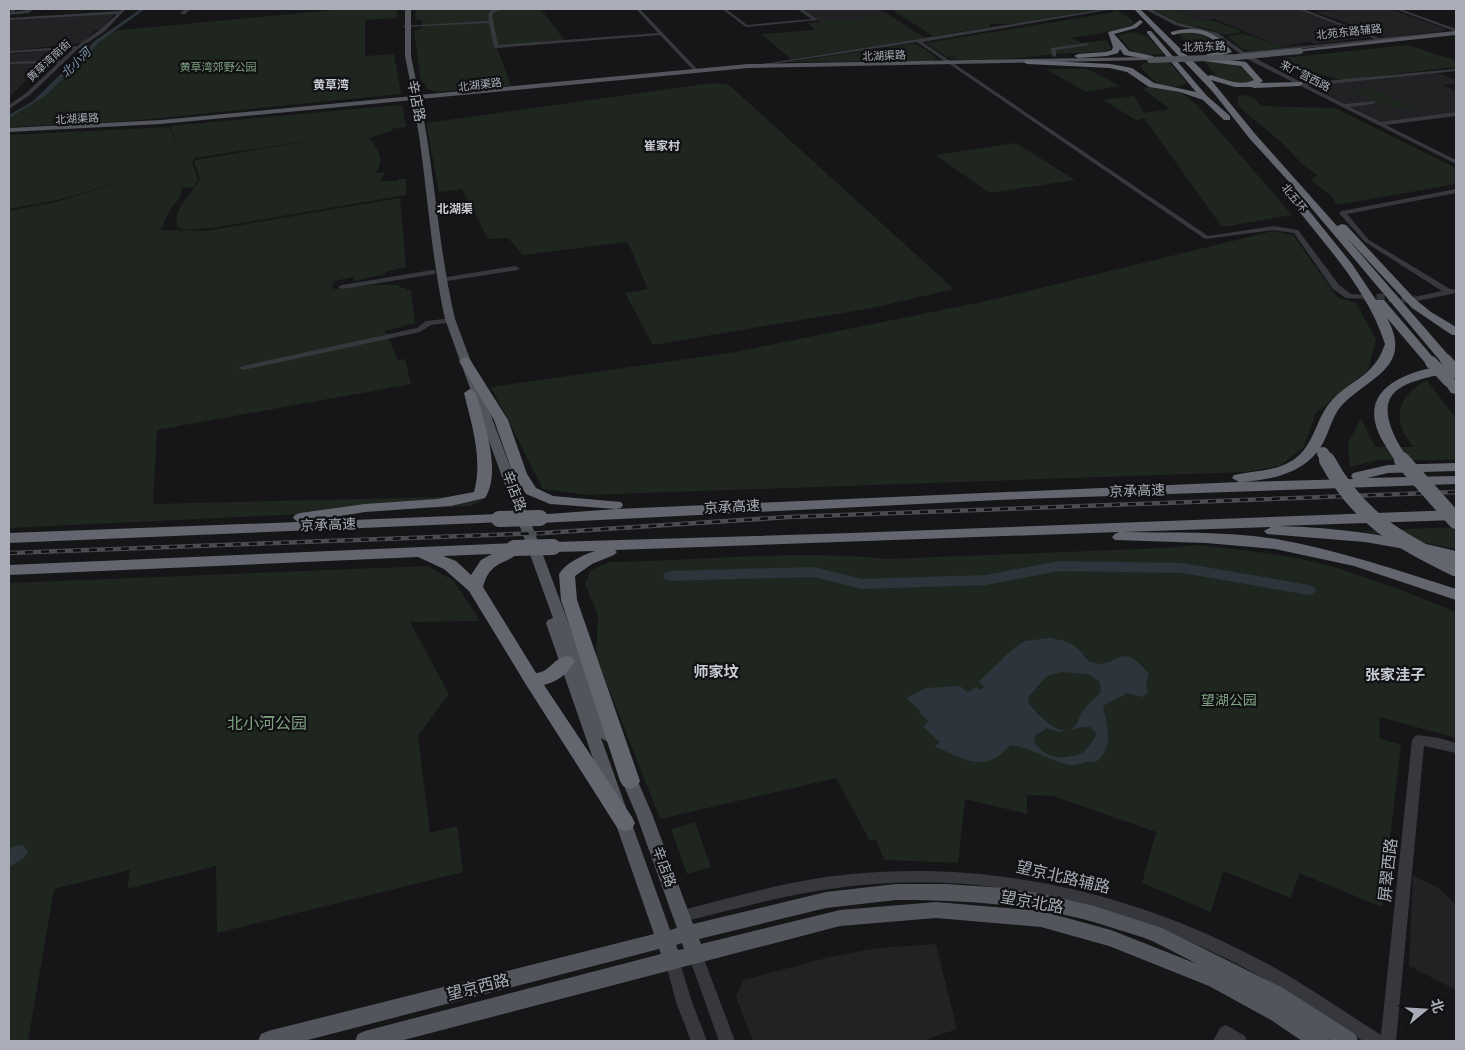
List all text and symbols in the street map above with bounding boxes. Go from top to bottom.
street label: 北苑东路辅路 [1316,22,1382,42]
street label: 黄草湾南街 [24,37,74,85]
street label: 北苑东路 [1182,40,1226,54]
water label: 北小河 [58,44,95,81]
street label: 北湖渠路 [862,49,906,63]
street label: 来广营西路 [1278,58,1332,94]
park label: 黄草湾郊野公园 [180,61,257,74]
street label: 北湖渠路 [457,76,503,94]
district label: 黄草湾 [313,78,349,92]
street label: 辛店路 [404,79,428,123]
street label: 北湖渠路 [55,111,99,127]
district label: 崔家村 [644,139,680,153]
street label: 北五环 [1279,181,1309,215]
district label: 北湖渠 [437,202,473,216]
street label: 辛店路 [499,468,529,514]
street label: 京承高速 [1109,482,1165,500]
street label: 京承高速 [704,497,760,517]
street label: 京承高速 [300,516,356,534]
district label: 师家坟 [693,663,739,681]
district label: 张家洼子 [1365,666,1425,684]
park label: 望湖公园 [1201,692,1257,709]
park label: 北小河公园 [227,714,307,733]
street label: 屏翠西路 [1375,837,1401,903]
street label: 辛店路 [649,844,679,890]
street label: 望京北路辅路 [1014,857,1112,897]
street label: 望京北路 [999,887,1065,917]
street label: 望京西路 [445,970,511,1004]
north arrow [1400,985,1450,1035]
text: 北 [1427,997,1447,1015]

